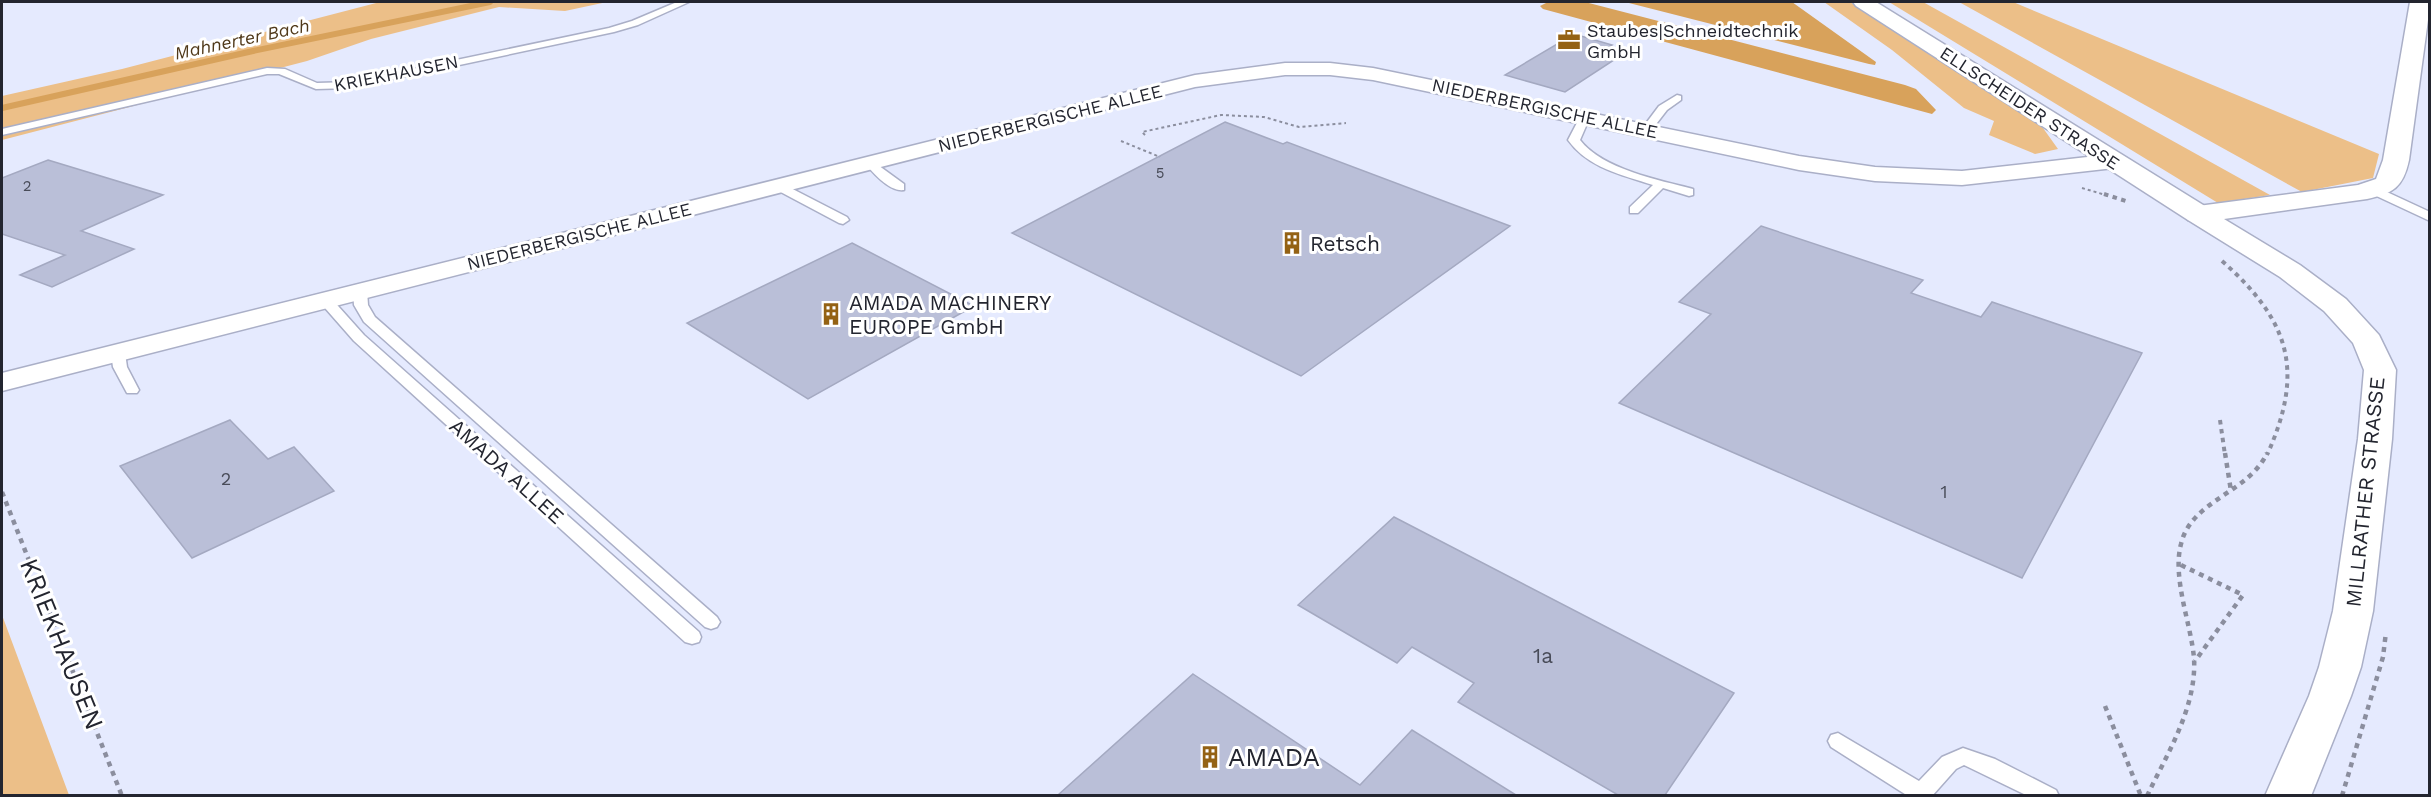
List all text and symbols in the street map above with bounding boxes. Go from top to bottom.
water label: Mahnerter Bach [173,14,311,64]
place label: Staubes|Schneidtechnik GmbH [1587,20,1799,62]
office icon: Staubes|Schneidtechnik GmbH [1556,27,1582,53]
street label: ELLSCHEIDER STRASSE [1936,42,2124,174]
street label: KRIEKHAUSEN [332,51,460,95]
street label: NIEDERBERGISCHE ALLEE [1430,74,1660,142]
street label: NIEDERBERGISCHE ALLEE [936,80,1164,156]
house number: 5 [1156,164,1164,182]
house number: 2 [23,177,31,195]
street label: NIEDERBERGISCHE ALLEE [465,198,693,274]
building icon: Retsch [1279,230,1305,256]
place label: Retsch [1310,231,1380,256]
place label: AMADA MACHINERY EUROPE GmbH [849,290,1051,339]
building icon: AMADA MACHINERY EUROPE GmbH [818,301,844,327]
street label: MILLRATHER STRASSE [2340,376,2390,608]
street label: AMADA ALLEE [445,413,569,529]
house number: 2 [221,468,231,489]
house number: 1 [1940,481,1948,502]
street label: KRIEKHAUSEN [14,554,110,734]
house number: 1a [1533,643,1553,668]
place label: AMADA [1228,742,1320,772]
building icon: AMADA [1197,744,1223,770]

